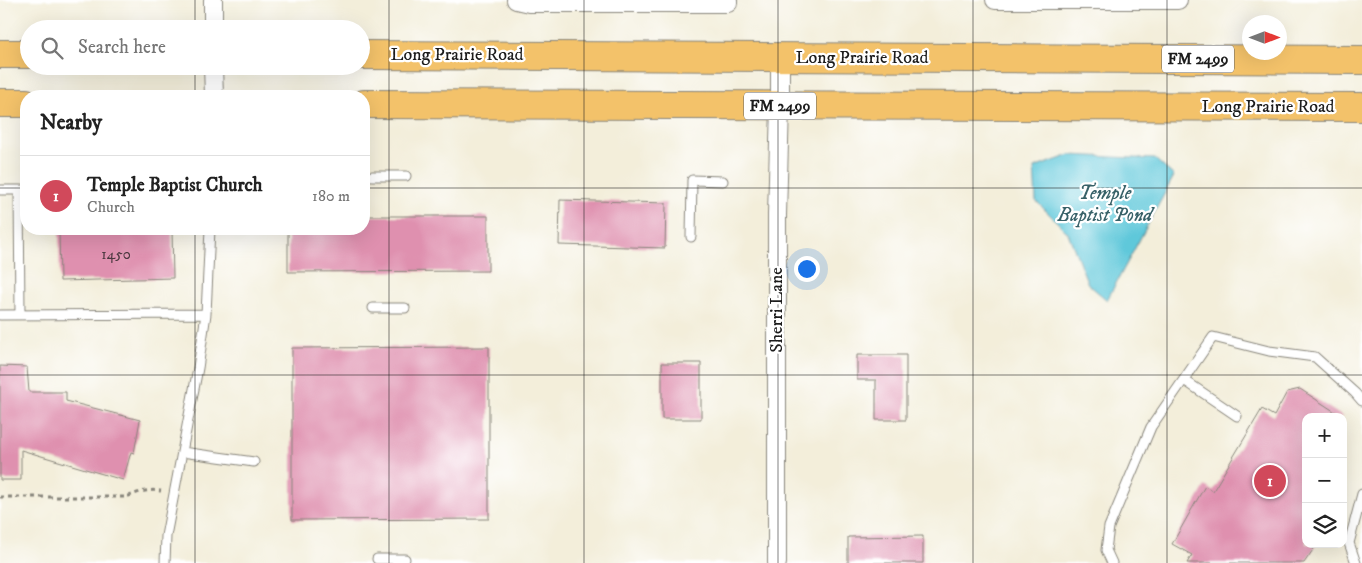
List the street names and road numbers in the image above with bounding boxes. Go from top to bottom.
street label: Long Prairie Road [390,44,524,66]
road number: FM 2499 [1162,46,1234,72]
street label: Long Prairie Road [795,47,929,69]
road number: FM 2499 [744,92,816,120]
street label: Long Prairie Road [1201,96,1335,118]
street label: Sherri Lane [766,267,788,353]

